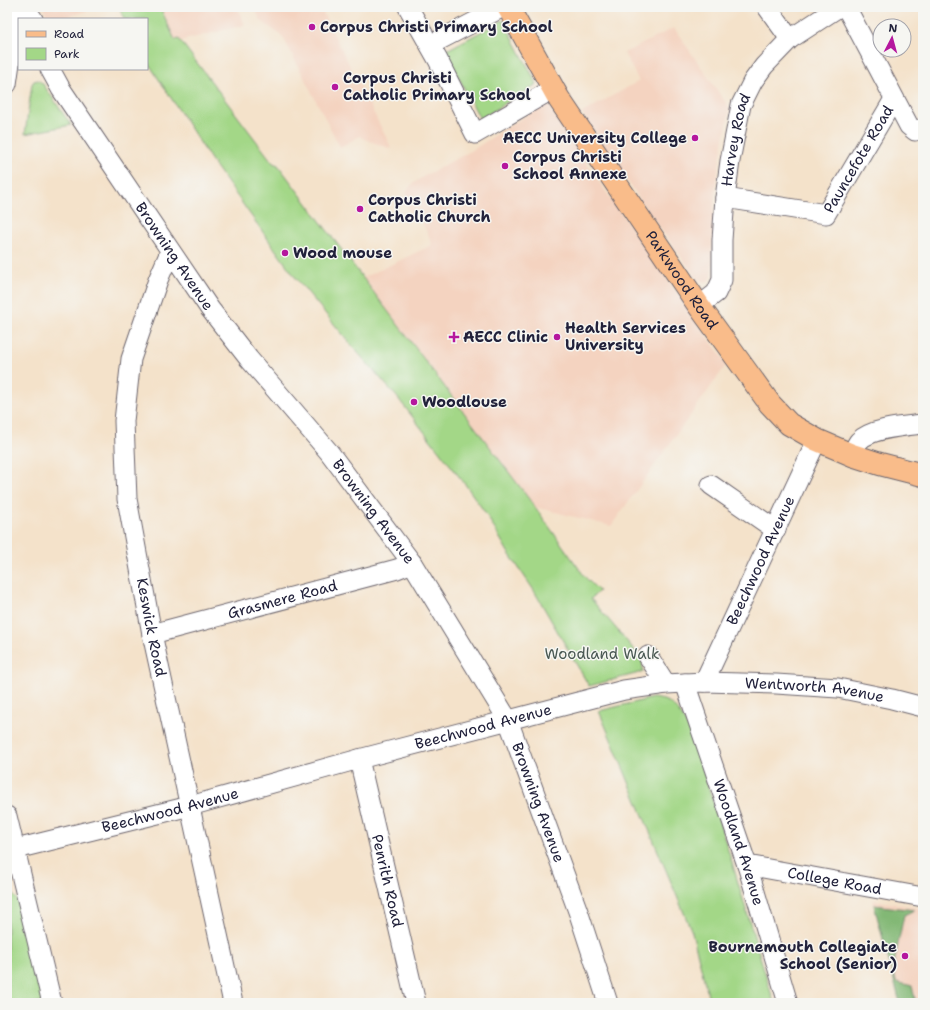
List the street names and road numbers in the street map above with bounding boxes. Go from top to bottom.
street label: Harvey Road [717,89,756,188]
street label: Pauncefote Road [819,101,898,217]
street label: Browning Avenue [131,198,218,314]
street label: Parkwood Road [641,227,723,334]
street label: Browning Avenue [328,455,419,568]
street label: Beechwood Avenue [722,493,799,628]
street label: Grasmere Road [225,575,340,623]
street label: Keswick Road [132,576,171,679]
street label: Wentworth Avenue [745,673,886,707]
street label: Beechwood Avenue [413,699,554,754]
street label: Browning Avenue [507,740,569,865]
street label: Woodland Avenue [708,776,768,908]
street label: Beechwood Avenue [100,783,241,837]
street label: Penrith Road [367,832,408,930]
street label: College Road [786,863,884,899]

